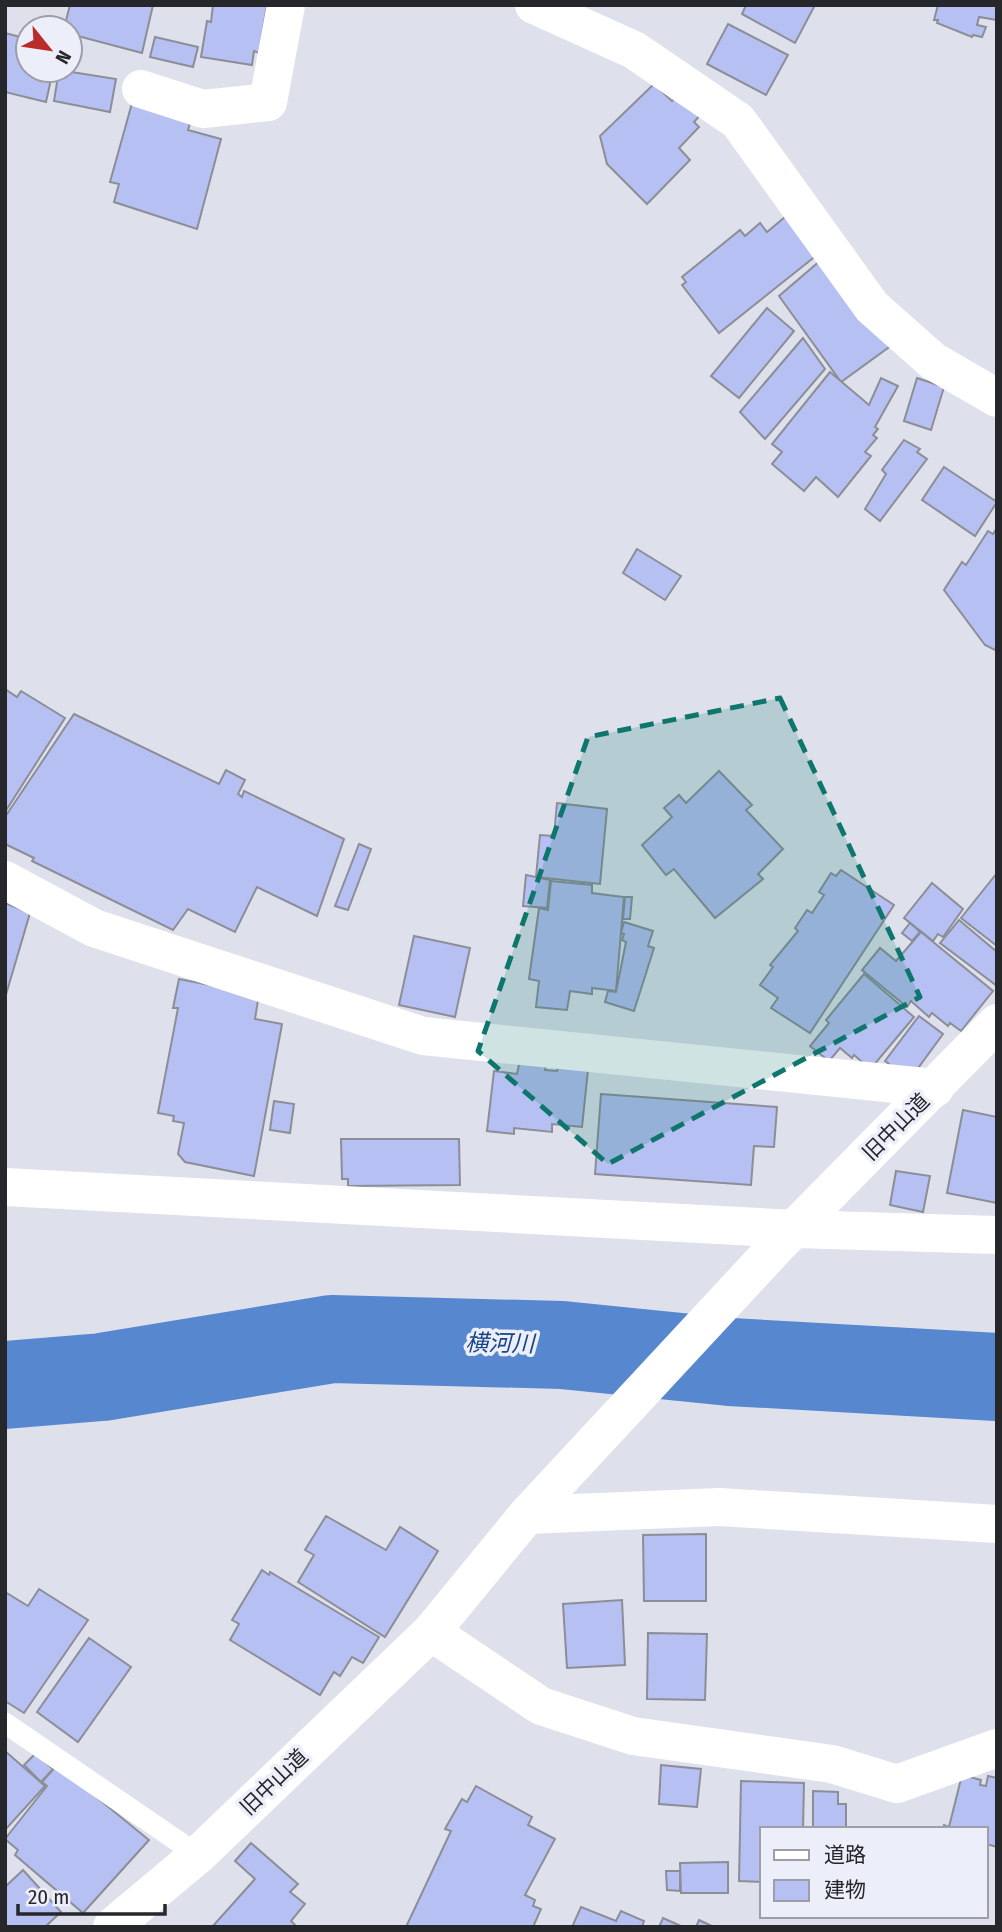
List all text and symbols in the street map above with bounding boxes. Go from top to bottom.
north arrow [14,14,84,84]
text: N [50,47,76,68]
street label: 旧中山道 [857,1088,935,1166]
water label: 横河川 [465,1328,538,1358]
street label: 旧中山道 [235,1743,313,1821]
legend [760,1827,988,1918]
text: 道路 [824,1842,866,1868]
scale bar [18,1872,164,1916]
text: 建物 [824,1877,866,1903]
text: 20 m [28,1884,69,1910]

